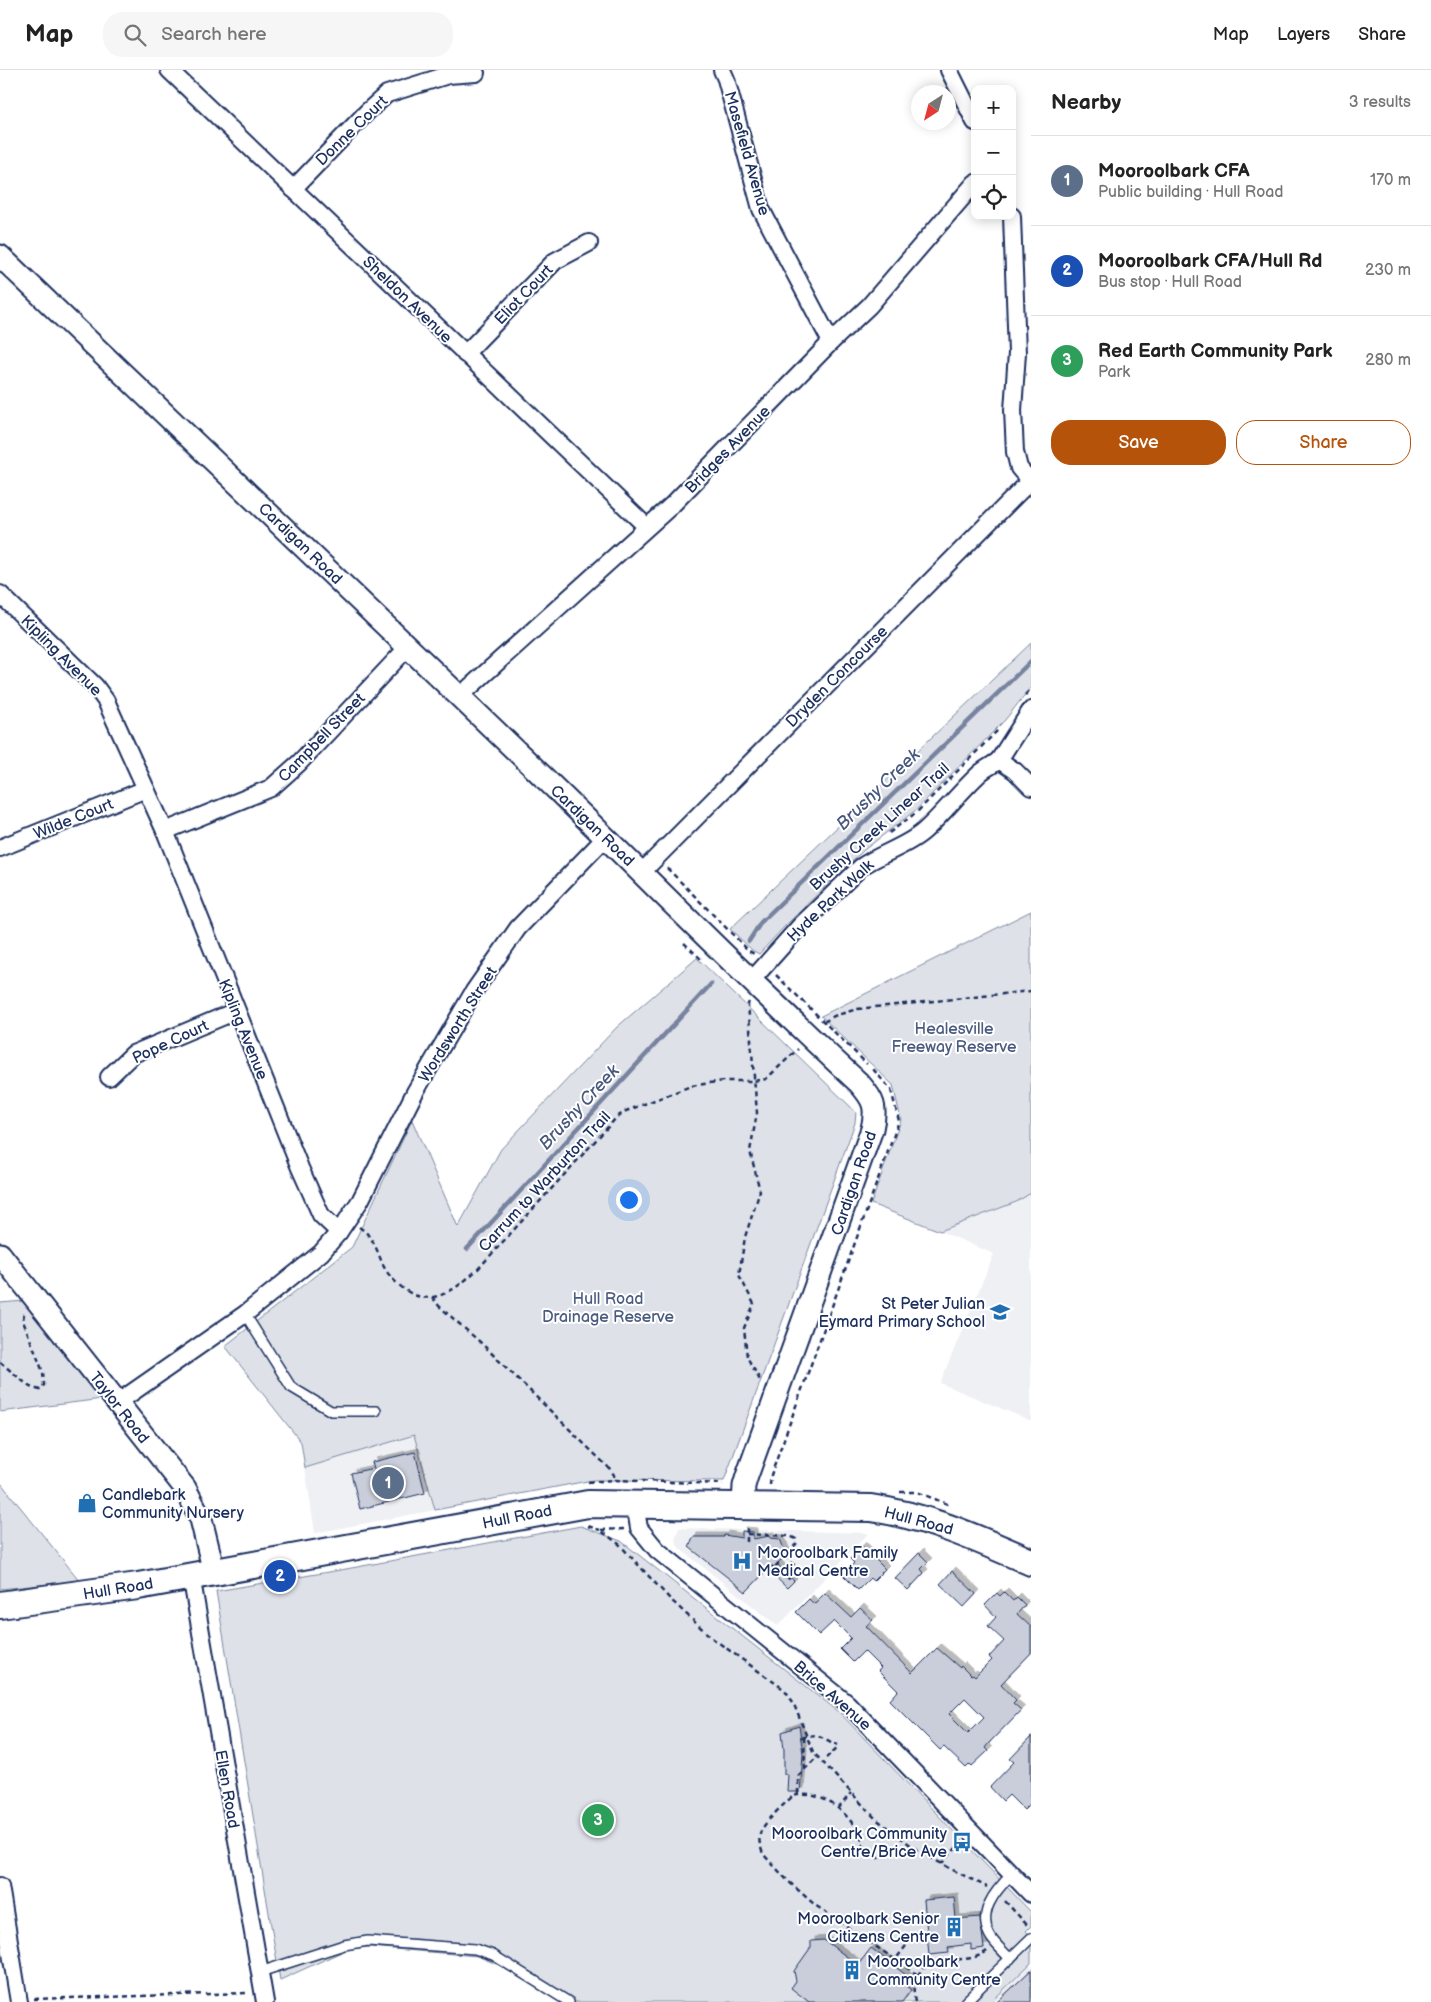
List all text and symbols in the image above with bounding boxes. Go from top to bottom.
search box [103,12,453,57]
text: Map [25,20,73,49]
icon: search [121,21,149,49]
text: Search here [161,23,267,46]
text: Map [1213,24,1249,45]
text: Layers [1277,24,1330,45]
text: Share [1358,24,1406,45]
north arrow [911,85,956,130]
map controls [971,85,1016,220]
button: + [971,85,1016,130]
street label: Masefield Avenue [720,89,773,218]
text: Nearby [1051,90,1121,115]
street label: Donne Court [312,92,392,170]
text: 3 results [1349,93,1411,112]
button: − [971,130,1016,175]
text: Mooroolbark CFA [1098,160,1250,183]
text: 1 [1064,171,1070,190]
text: 170 m [1370,171,1411,190]
button: locate [971,175,1016,220]
text: Public building · Hull Road [1098,183,1283,202]
text: Mooroolbark CFA/Hull Rd [1098,250,1322,273]
street label: Sheldon Avenue [358,253,456,348]
street label: Eliot Court [491,261,557,329]
text: 2 [1062,261,1072,280]
text: 230 m [1365,261,1411,280]
text: Bus stop · Hull Road [1098,273,1242,292]
text: Red Earth Community Park [1098,340,1332,363]
text: 3 [1062,351,1072,370]
text: 280 m [1365,351,1411,370]
text: Park [1098,363,1130,382]
street label: Bridges Avenue [682,402,775,498]
button: Save [1051,420,1226,465]
button: Share [1236,420,1411,465]
street label: Cardigan Road [254,499,346,589]
street label: Kipling Avenue [16,612,106,701]
street label: Dryden Concourse [782,622,892,732]
street label: Campbell Street [275,689,369,787]
water label: Brushy Creek [832,743,925,834]
street label: Brushy Creek Linear Trail [806,759,954,895]
street label: Cardigan Road [546,781,638,871]
street label: Wilde Court [31,795,116,844]
street label: Hyde Park Walk [784,856,878,946]
street label: Wordsworth Street [415,963,502,1086]
street label: Kipling Avenue [214,976,272,1083]
street label: Pope Court [130,1016,212,1068]
park label: Healesville Freeway Reserve [891,1020,1017,1057]
water label: Brushy Creek [535,1060,625,1154]
street label: Carrum to Warburton Trail [475,1108,615,1256]
street label: Cardigan Road [828,1129,881,1238]
your location [616,1187,642,1213]
park label: Hull Road Drainage Reserve [542,1290,675,1327]
place label: St Peter Julian Eymard Primary School [819,1295,985,1332]
school or university icon: St Peter Julian Eymard Primary School [989,1301,1011,1323]
street label: Taylor Road [85,1368,153,1447]
pin: 1 [372,1464,404,1502]
place label: Candlebark Community Nursery [102,1486,245,1523]
shop icon: Candlebark Community Nursery [76,1492,98,1514]
street label: Hull Road [481,1501,554,1534]
street label: Hull Road [882,1503,955,1540]
place label: Mooroolbark Family Medical Centre [757,1544,899,1581]
hospital icon: Mooroolbark Family Medical Centre [731,1550,753,1572]
pin: 2 [264,1557,296,1595]
street label: Hull Road [82,1575,155,1604]
street label: Brice Avenue [789,1657,875,1735]
street label: Ellen Road [210,1749,243,1830]
pin: 3 [582,1801,614,1839]
place label: Mooroolbark Community Centre/Brice Ave [771,1825,948,1862]
bus stop icon: Mooroolbark Community Centre/Brice Ave [951,1831,973,1853]
place label: Mooroolbark Senior Citizens Centre [797,1910,940,1947]
building icon: Mooroolbark Senior Citizens Centre [943,1916,965,1938]
place label: Mooroolbark Community Centre [867,1953,1001,1990]
building icon: Mooroolbark Community Centre [841,1959,863,1981]

